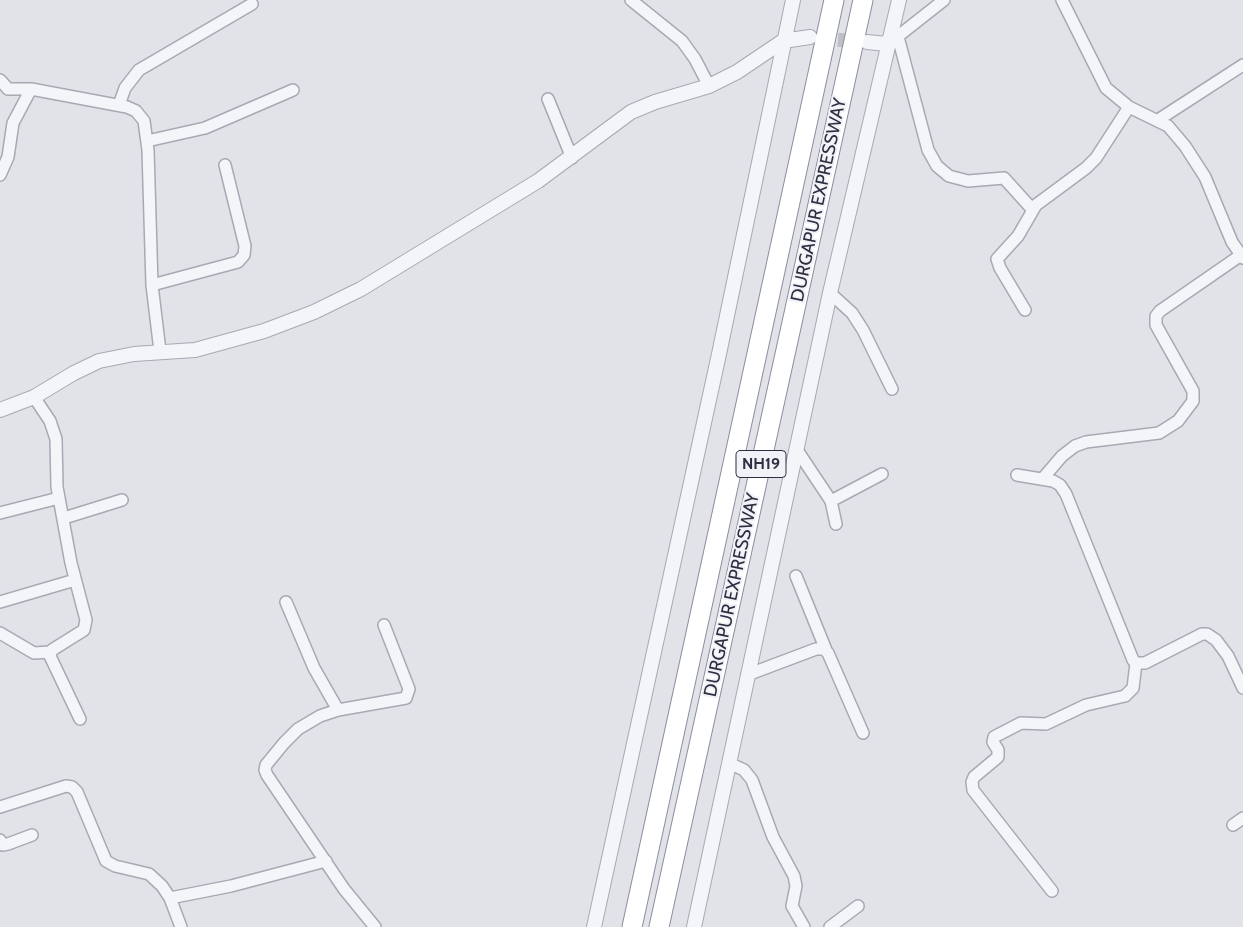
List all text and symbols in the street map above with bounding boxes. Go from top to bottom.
street label: DURGAPUR EXPRESSWAY [787,96,851,304]
road number: NH19 [736,450,786,478]
street label: DURGAPUR EXPRESSWAY [700,491,764,699]

